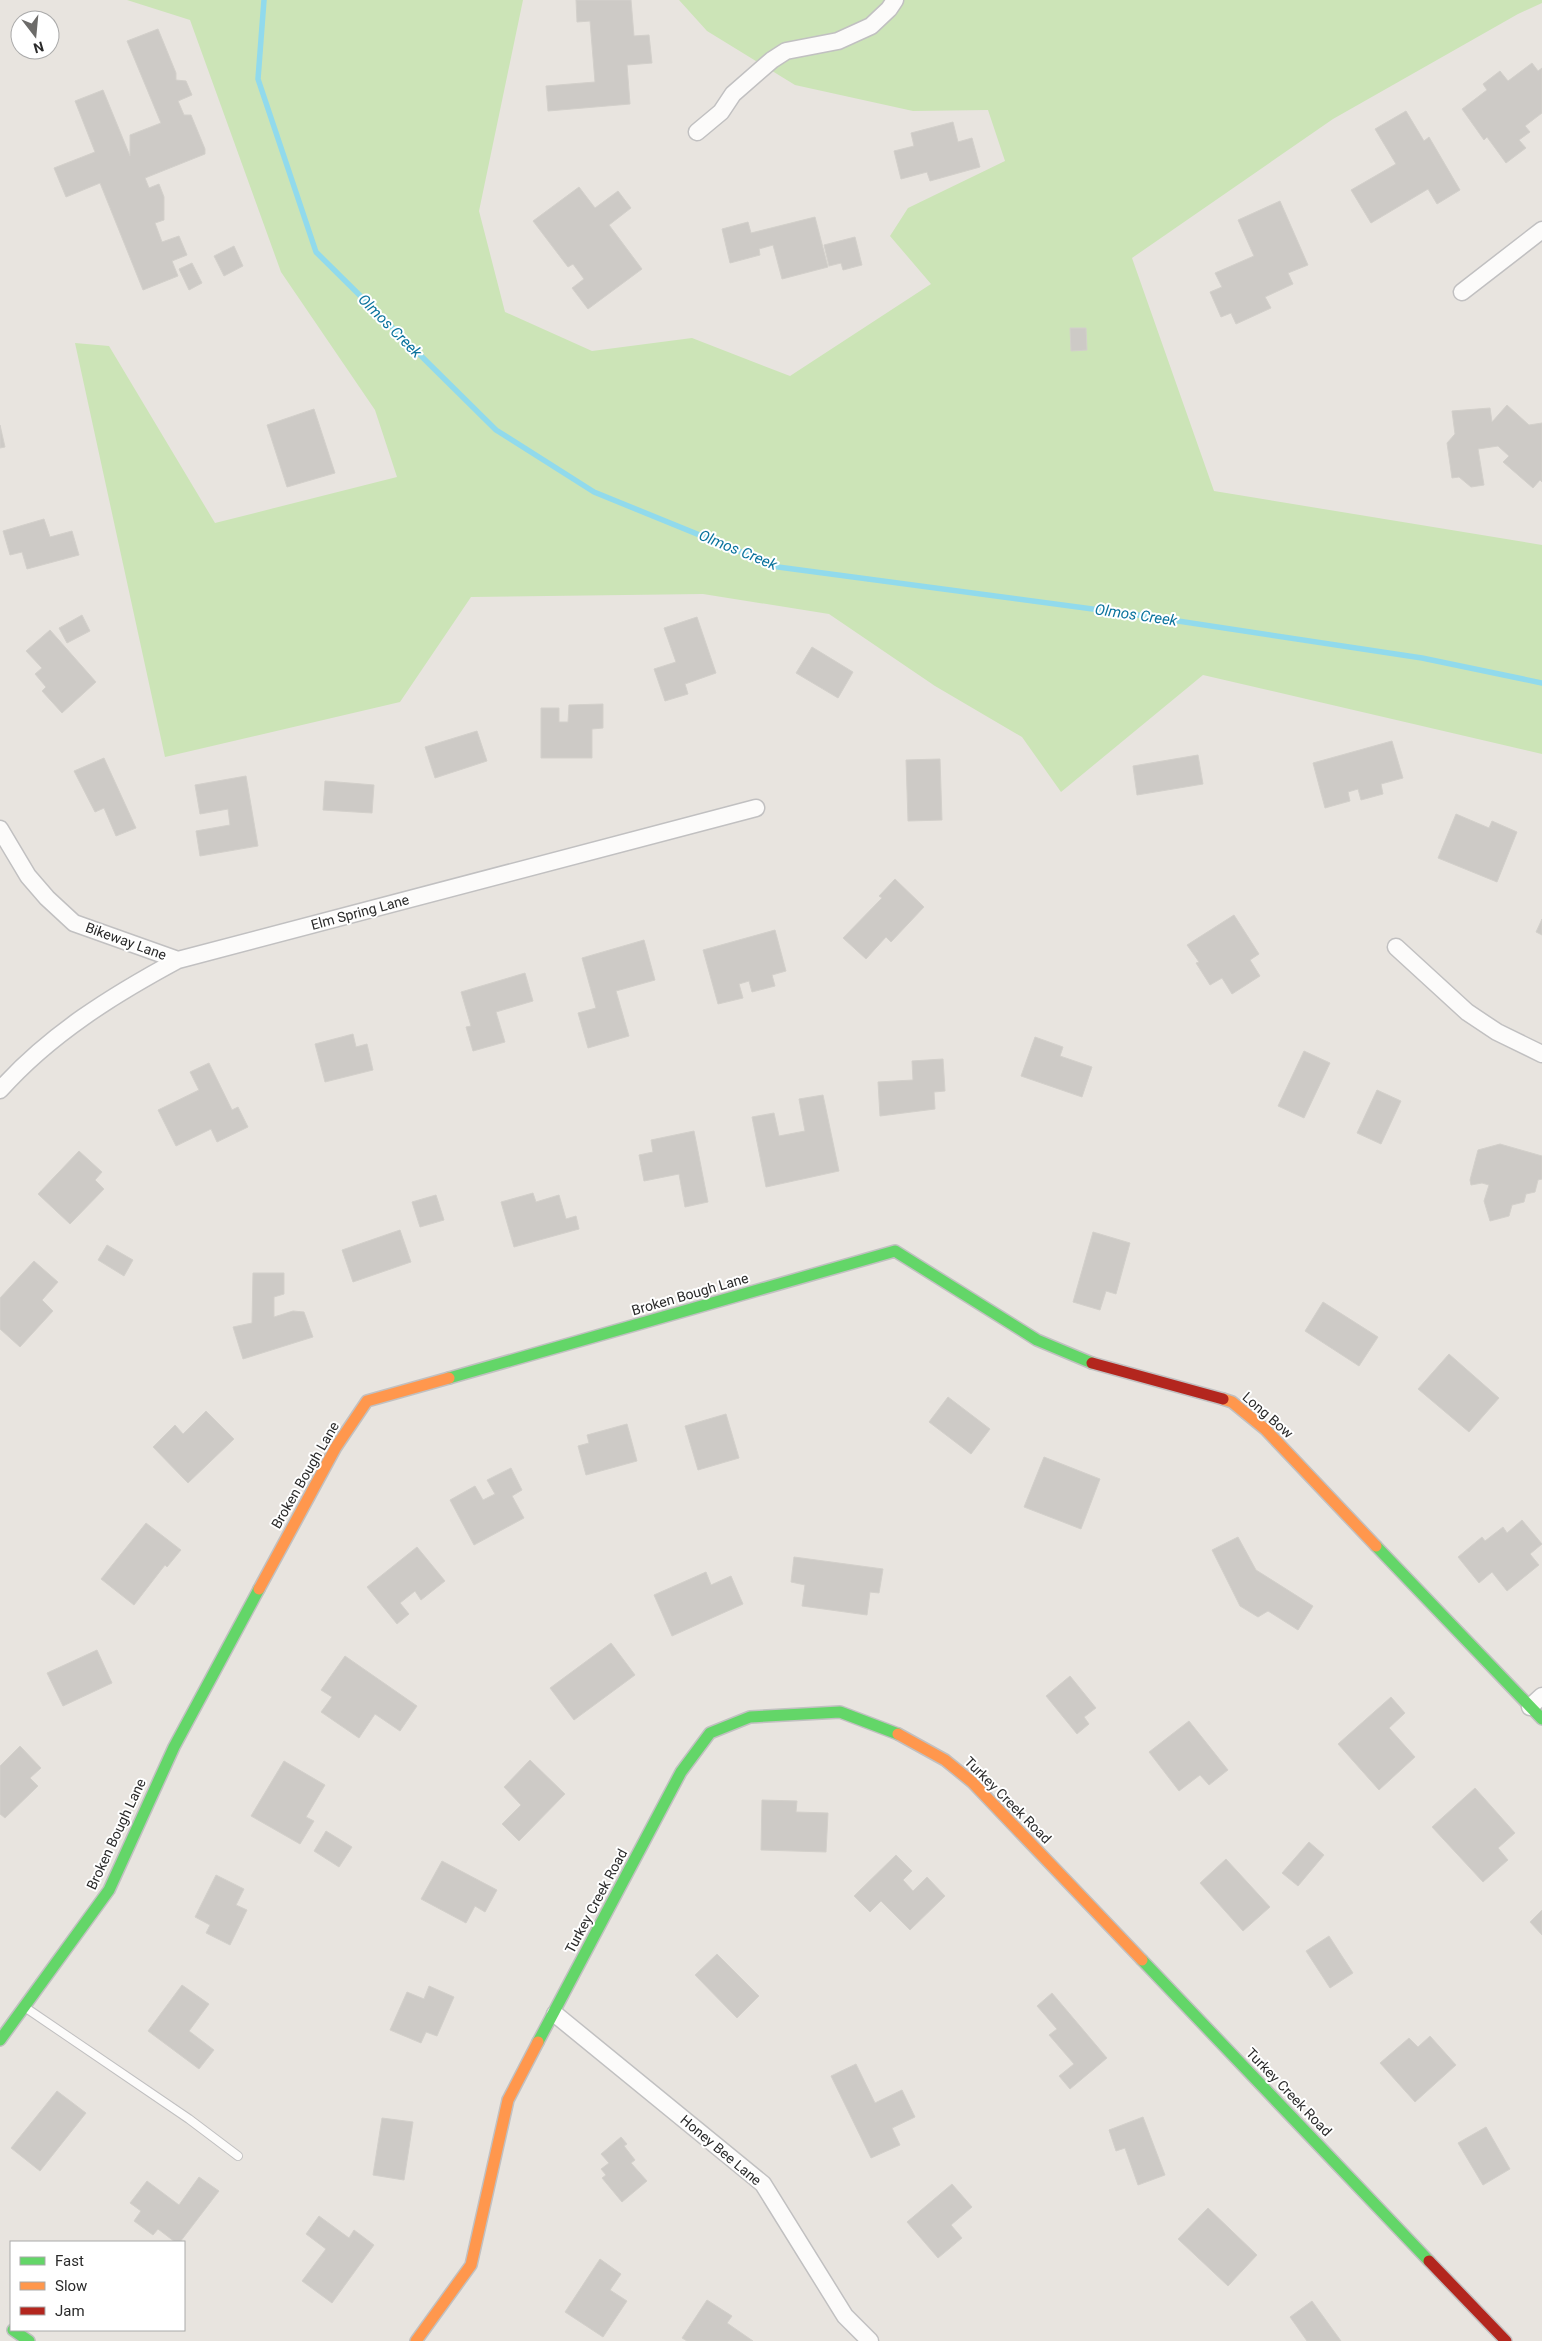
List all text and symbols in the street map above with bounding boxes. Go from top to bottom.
north arrow [10,10,60,60]
text: N [32,38,46,57]
water label: Olmos Creek [354,290,426,362]
water label: Olmos Creek [696,526,780,574]
water label: Olmos Creek [1094,600,1179,630]
street label: Elm Spring Lane [309,891,411,933]
street label: Bikeway Lane [83,919,169,963]
street label: Broken Bough Lane [630,1270,750,1318]
street label: Long Bow [1239,1389,1297,1442]
street label: Broken Bough Lane [268,1419,342,1531]
street label: Turkey Creek Road [961,1753,1055,1847]
street label: Broken Bough Lane [83,1776,149,1892]
street label: Turkey Creek Road [562,1846,630,1956]
street label: Turkey Creek Road [1243,2045,1335,2139]
street label: Honey Bee Lane [677,2112,765,2188]
legend [10,2241,185,2331]
text: Fast [55,2252,84,2270]
text: Slow [55,2277,87,2295]
text: Jam [55,2302,85,2320]

